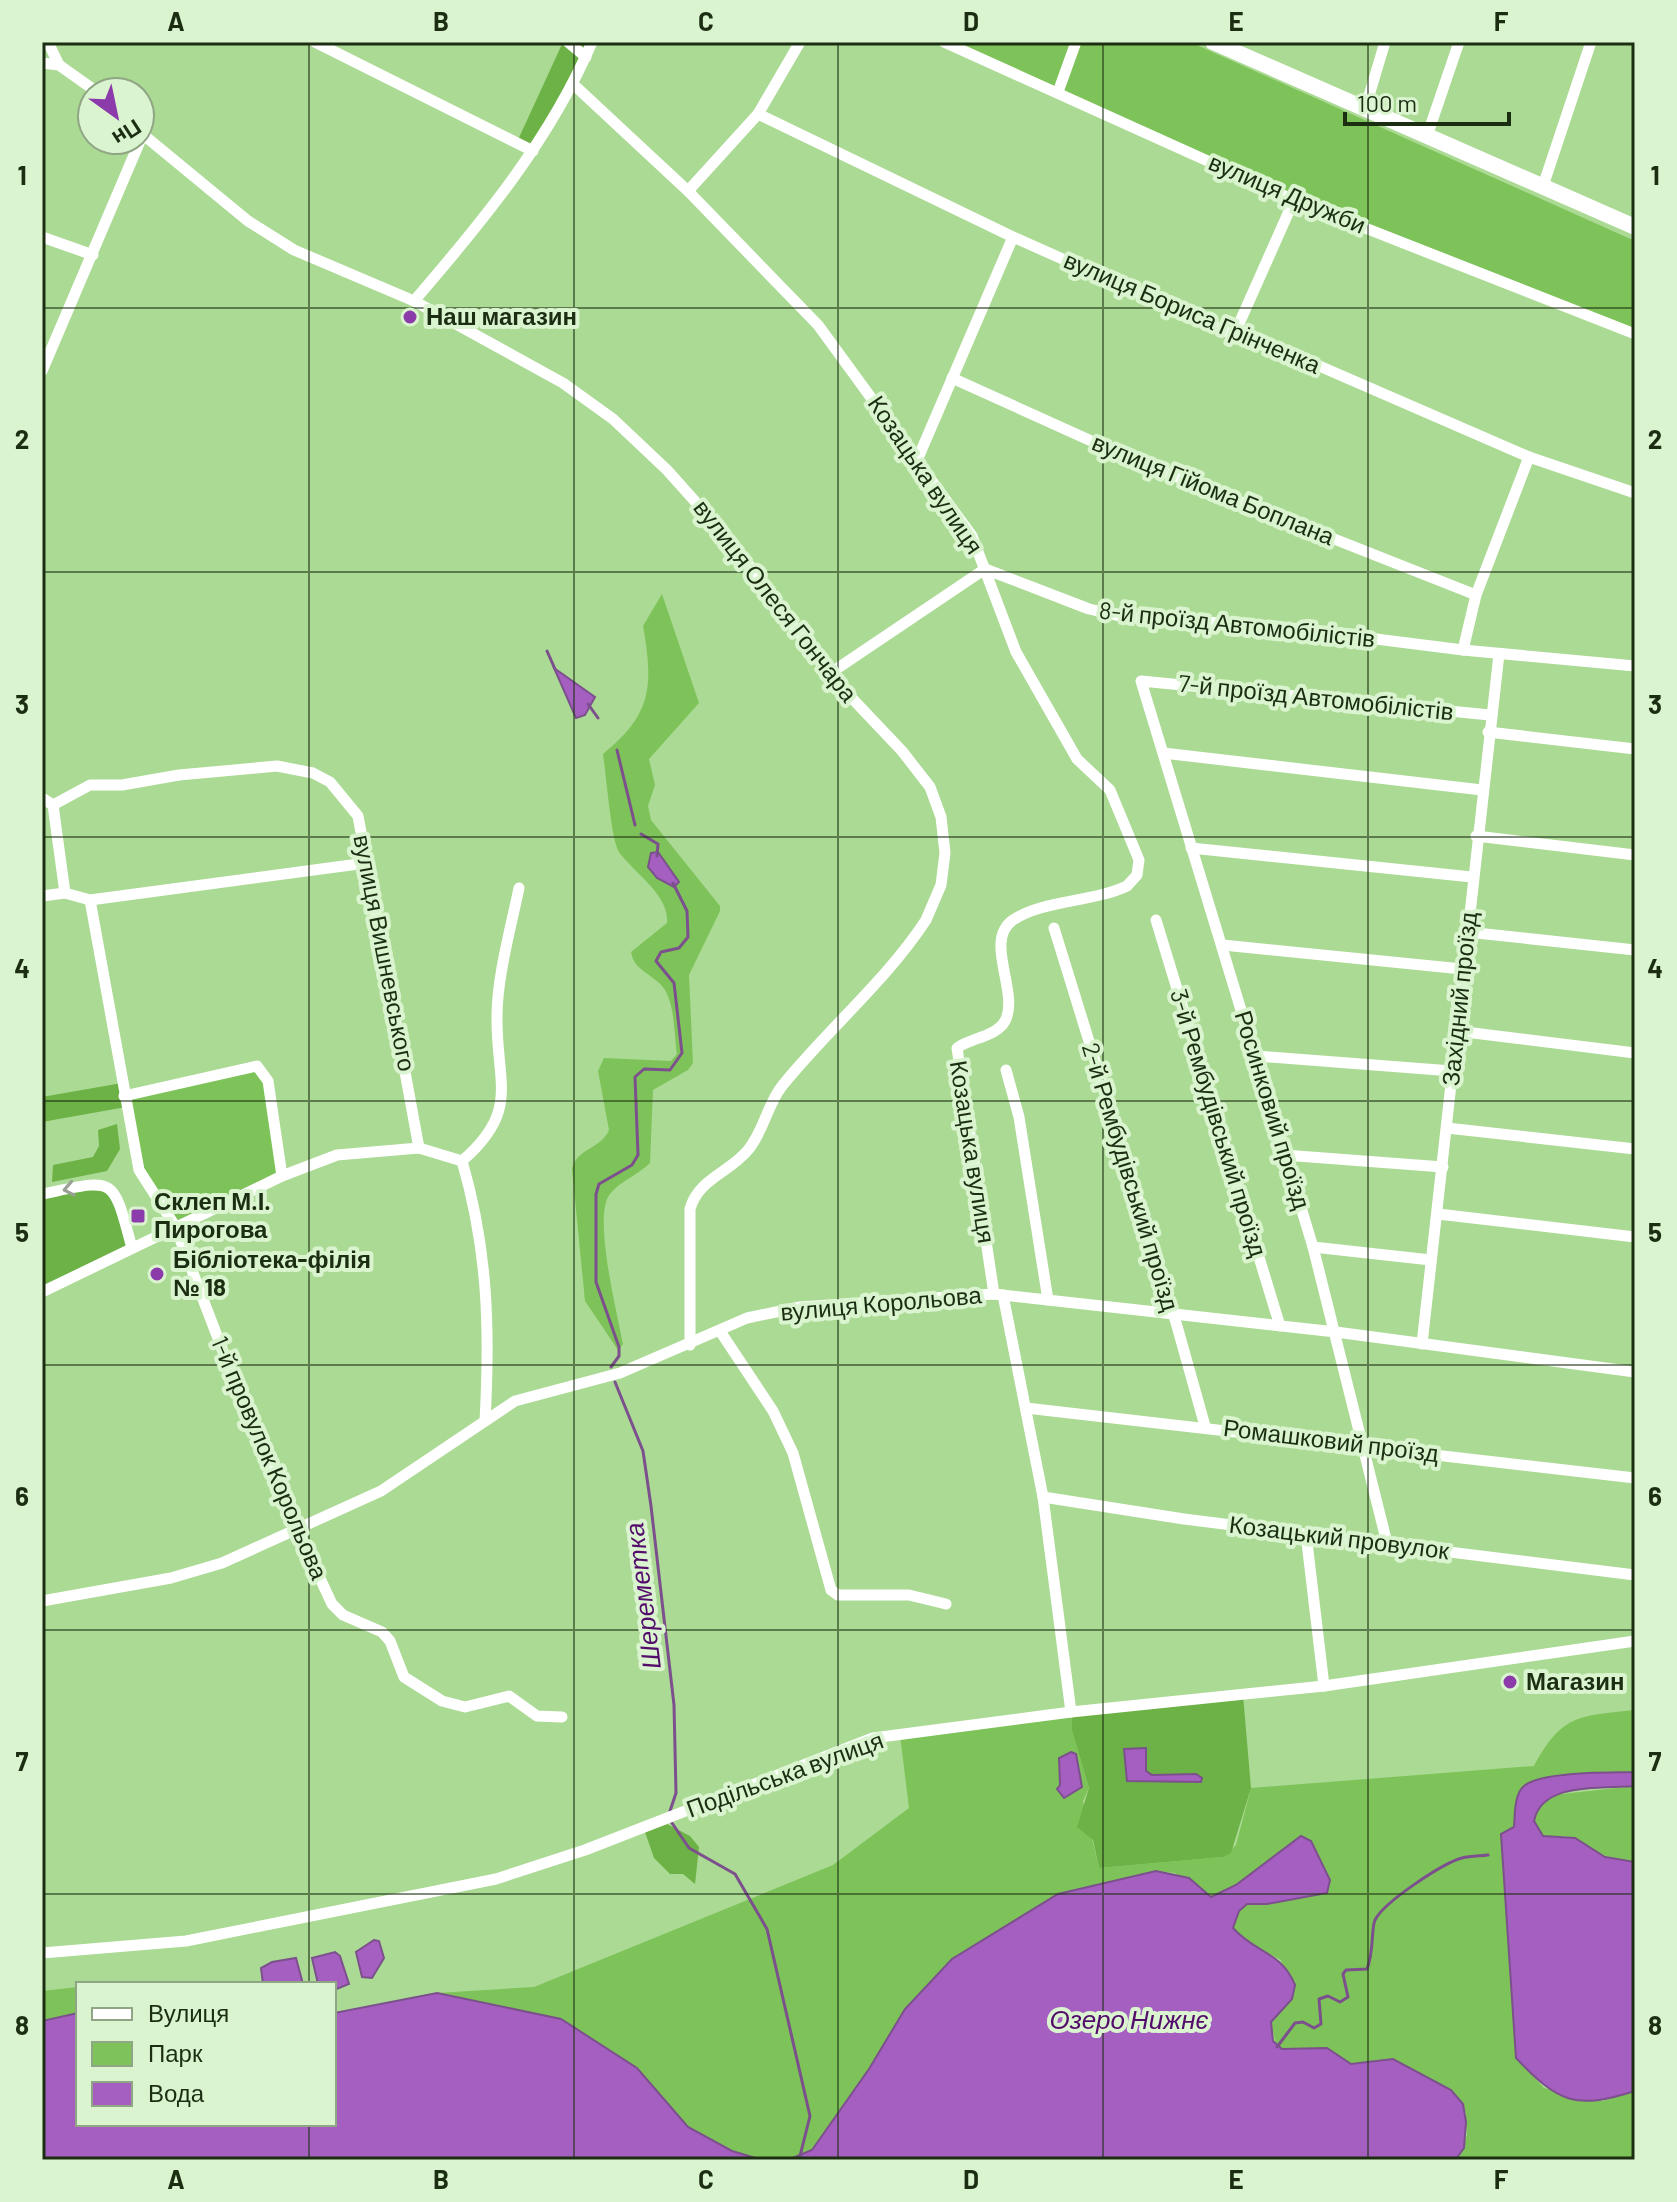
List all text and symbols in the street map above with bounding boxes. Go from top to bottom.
text: A [167,5,185,36]
text: B [433,5,449,36]
text: C [698,5,714,36]
text: D [963,5,979,36]
text: E [1228,5,1244,36]
text: F [1494,5,1509,36]
north arrow [76,76,156,156]
scale bar [1345,76,1509,126]
text: 100 m [1357,88,1417,117]
text: Пн [108,115,147,152]
street label: вулиця Дружби [1205,147,1370,239]
text: 1 [17,159,27,190]
text: 1 [1650,159,1660,190]
street label: вулиця Бориса Грінченка [1060,244,1326,379]
place label: Наш магазин [426,301,577,330]
marker: Наш магазин [401,308,419,326]
street label: Козацька вулиця [863,389,990,559]
text: 2 [15,423,29,454]
text: 2 [1648,423,1662,454]
street label: вулиця Гійома Боплана [1088,427,1339,551]
street label: вулиця Олеся Гончара [688,493,865,708]
street label: 8-й проїзд Автомобілістів [1098,595,1377,652]
street label: 7-й проїзд Автомобілістів [1177,668,1455,725]
text: 3 [15,688,29,719]
text: 3 [1648,688,1662,719]
street label: вулиця Вишневського [348,832,423,1074]
street label: Західний проїзд [1435,910,1482,1087]
text: 4 [14,952,30,983]
text: 4 [1647,952,1663,983]
street label: 3-й Рембудівський проїзд [1165,985,1274,1260]
street label: Росинковий проїзд [1229,1007,1317,1212]
street label: 2-й Рембудівський проїзд [1077,1039,1186,1314]
street label: Козацька вулиця [945,1058,1002,1245]
one-way arrow [62,1180,76,1197]
place label: Склеп М.І. Пирогова [154,1186,271,1243]
marker: Склеп М.І. Пирогова [129,1207,147,1225]
text: 5 [15,1216,29,1247]
text: 5 [1648,1216,1662,1247]
place label: Бібліотека-філія № 18 [173,1244,371,1301]
marker: Бібліотека-філія № 18 [148,1265,166,1283]
street label: вулиця Корольова [779,1279,983,1326]
street label: 1-й провулок Корольова [206,1331,335,1584]
street label: Ромашковий проїзд [1222,1412,1441,1467]
text: 6 [15,1480,29,1511]
text: 6 [1648,1480,1662,1511]
street label: Козацький провулок [1228,1509,1451,1564]
water label: Шереметка [617,1521,666,1671]
place label: Магазин [1526,1666,1624,1695]
marker: Магазин [1501,1673,1519,1691]
street label: Подільська вулиця [682,1724,887,1823]
text: 7 [16,1745,29,1776]
text: 7 [1649,1745,1662,1776]
legend [76,1982,336,2126]
text: Вулиця [148,1998,229,2027]
water label: Озеро Нижнє [1050,2003,1208,2034]
text: 8 [15,2009,29,2040]
text: 8 [1648,2009,1662,2040]
text: Парк [148,2038,203,2067]
text: Вода [148,2078,205,2107]
text: A [167,2163,185,2194]
text: B [433,2163,449,2194]
text: C [698,2163,714,2194]
text: D [963,2163,979,2194]
text: E [1228,2163,1244,2194]
text: F [1494,2163,1509,2194]

